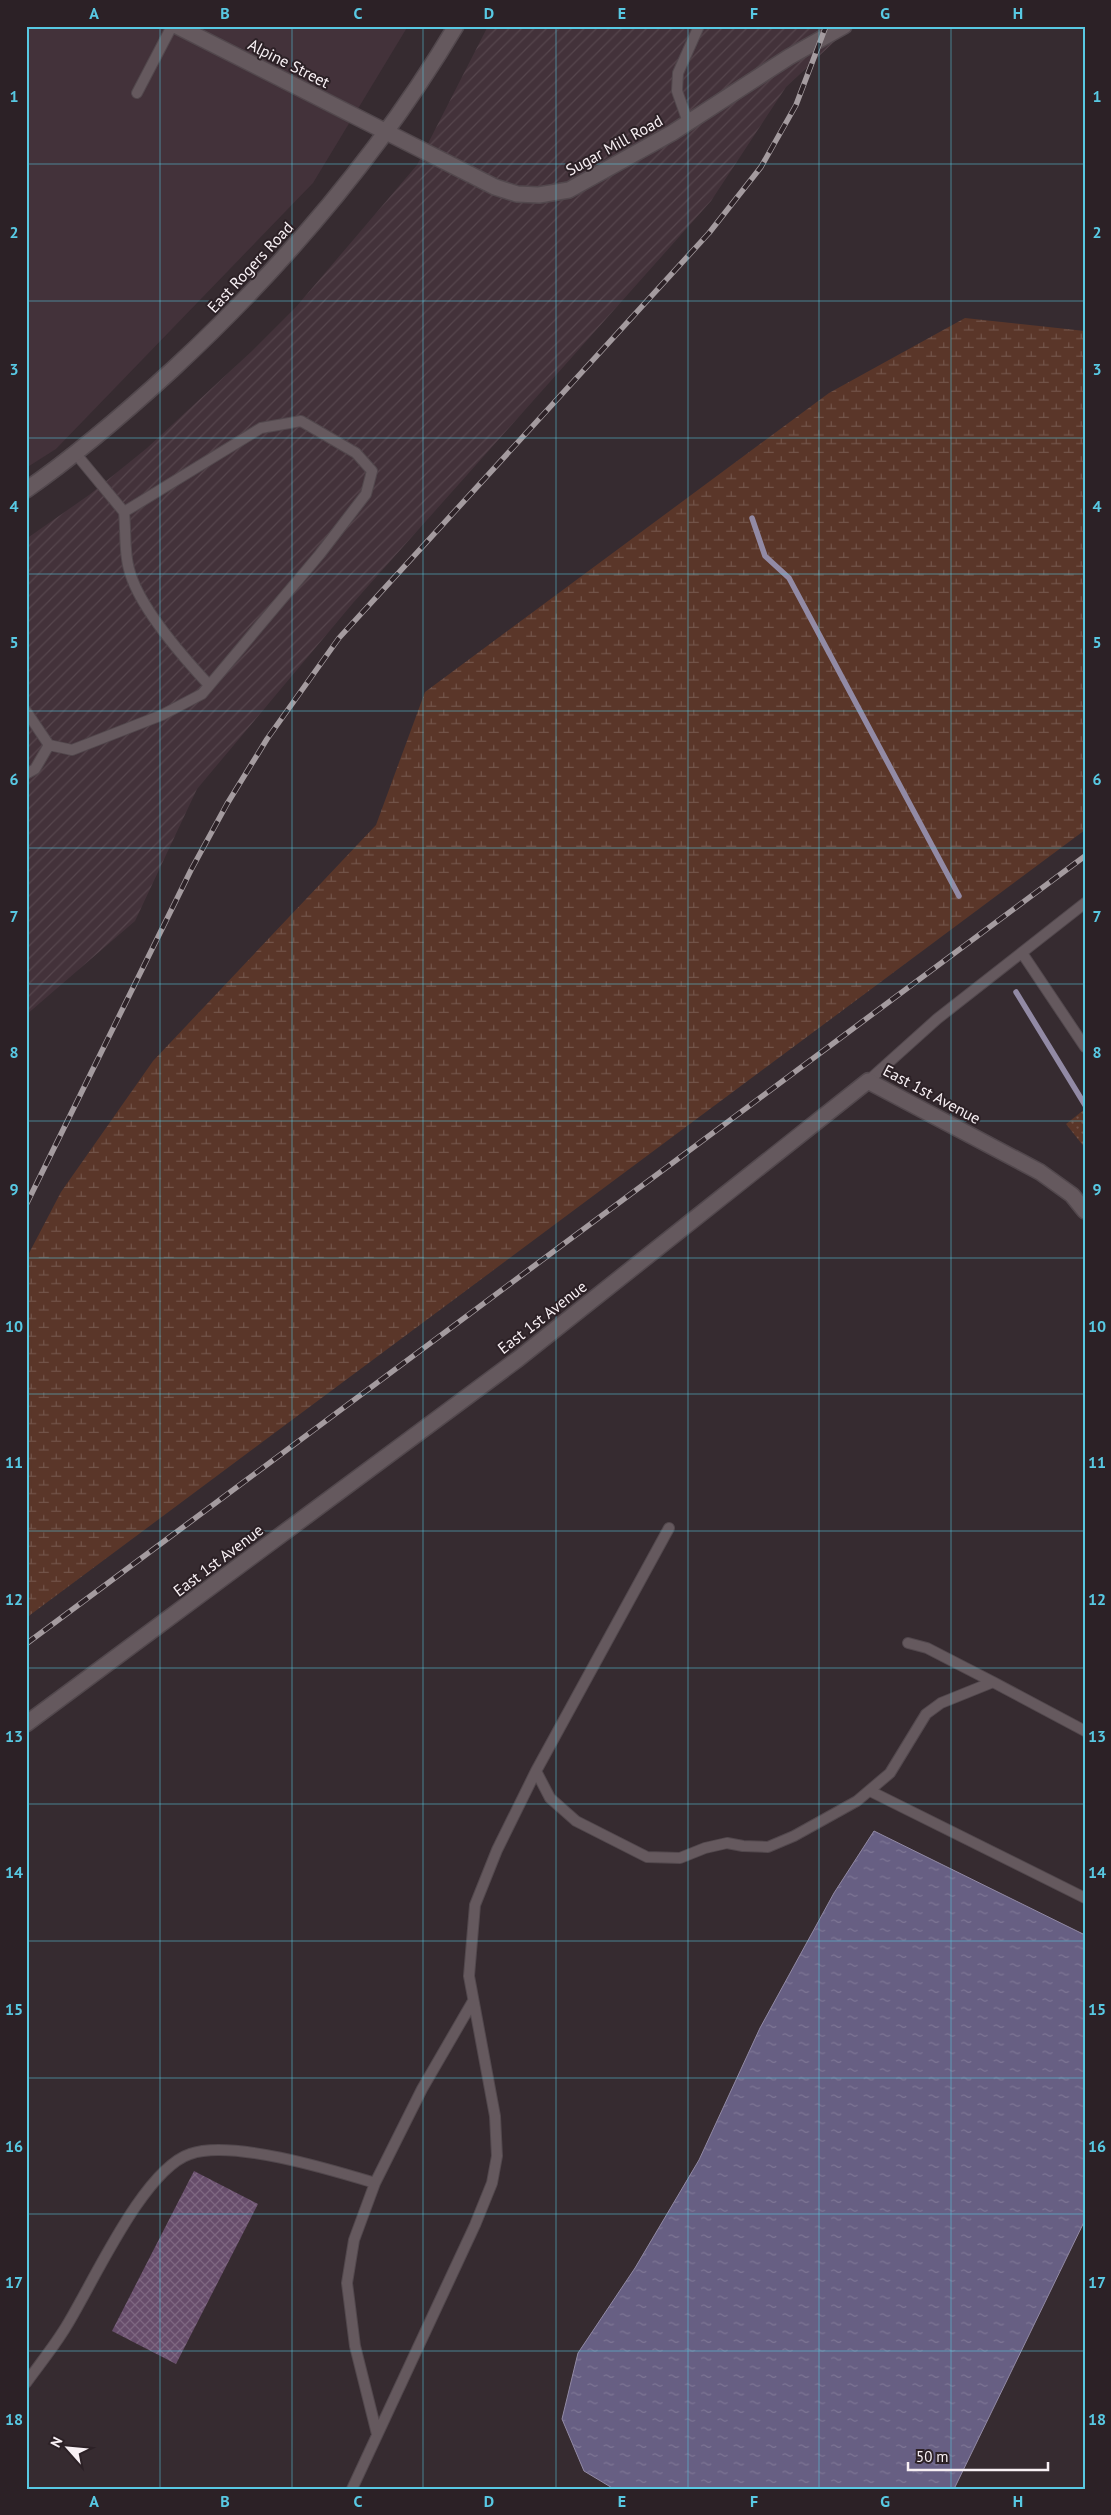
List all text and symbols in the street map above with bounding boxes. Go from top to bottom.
text: A [89,3,99,23]
text: B [220,3,230,23]
text: C [354,3,363,23]
text: D [484,3,494,23]
text: E [618,3,626,23]
text: F [750,3,758,23]
text: G [880,3,890,23]
text: H [1013,3,1023,23]
street label: Alpine Street [245,34,334,92]
text: 1 [9,86,19,106]
text: 1 [1092,86,1102,106]
street label: Sugar Mill Road [562,110,666,180]
street label: East Rogers Road [203,217,297,317]
text: 2 [9,222,19,242]
text: 2 [1092,222,1102,242]
text: 3 [9,359,19,379]
text: 3 [1092,359,1102,379]
text: 4 [9,496,19,516]
text: 4 [1092,496,1102,516]
text: 5 [9,632,19,652]
text: 5 [1092,632,1102,652]
text: 6 [9,769,19,789]
text: 6 [1092,769,1102,789]
text: 7 [9,906,19,926]
text: 7 [1092,906,1102,926]
text: 8 [9,1042,19,1062]
text: 8 [1092,1042,1102,1062]
street label: East 1st Avenue [880,1060,984,1128]
text: 9 [9,1179,19,1199]
text: 9 [1092,1179,1102,1199]
street label: East 1st Avenue [493,1276,591,1358]
text: 10 [5,1316,23,1336]
text: 10 [1088,1316,1106,1336]
text: 11 [5,1452,23,1472]
text: 11 [1088,1452,1106,1472]
street label: East 1st Avenue [169,1520,267,1600]
text: 12 [5,1589,23,1609]
text: 12 [1088,1589,1106,1609]
text: 13 [5,1726,23,1746]
text: 13 [1088,1726,1106,1746]
text: 14 [5,1862,23,1882]
text: 14 [1088,1862,1106,1882]
text: 15 [5,1999,23,2019]
text: 15 [1088,1999,1106,2019]
text: 16 [5,2136,23,2156]
text: 16 [1088,2136,1106,2156]
text: 17 [5,2272,23,2292]
text: 17 [1088,2272,1106,2292]
text: 18 [5,2409,23,2429]
text: 18 [1088,2409,1106,2429]
north arrow [42,2422,92,2472]
text: N [46,2434,67,2450]
scale bar [908,2440,1048,2472]
text: 50 m [916,2447,949,2466]
text: A [89,2491,99,2511]
text: B [220,2491,230,2511]
text: C [354,2491,363,2511]
text: D [484,2491,494,2511]
text: E [618,2491,626,2511]
text: F [750,2491,758,2511]
text: G [880,2491,890,2511]
text: H [1013,2491,1023,2511]

